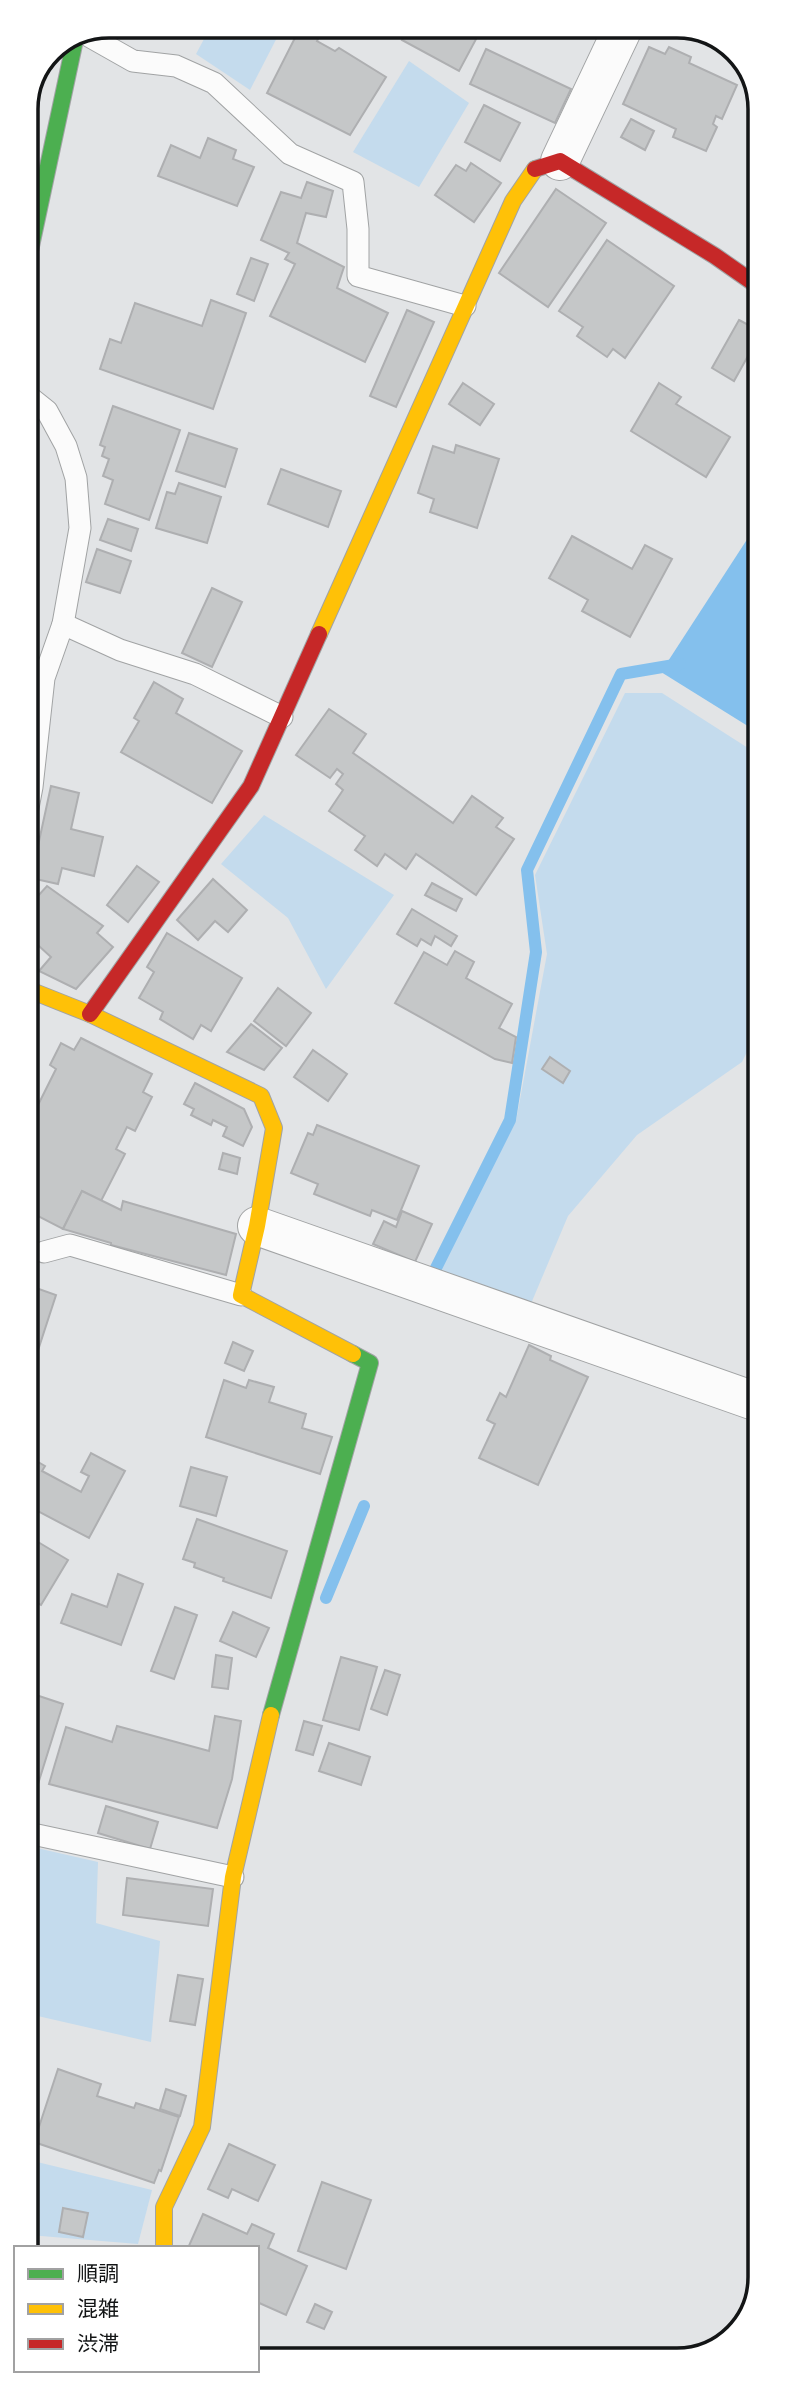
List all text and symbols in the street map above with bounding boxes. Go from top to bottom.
legend [14,2246,259,2372]
text: 順調 [77,2259,119,2287]
text: 混雑 [77,2294,119,2322]
text: 渋滞 [77,2329,119,2357]

